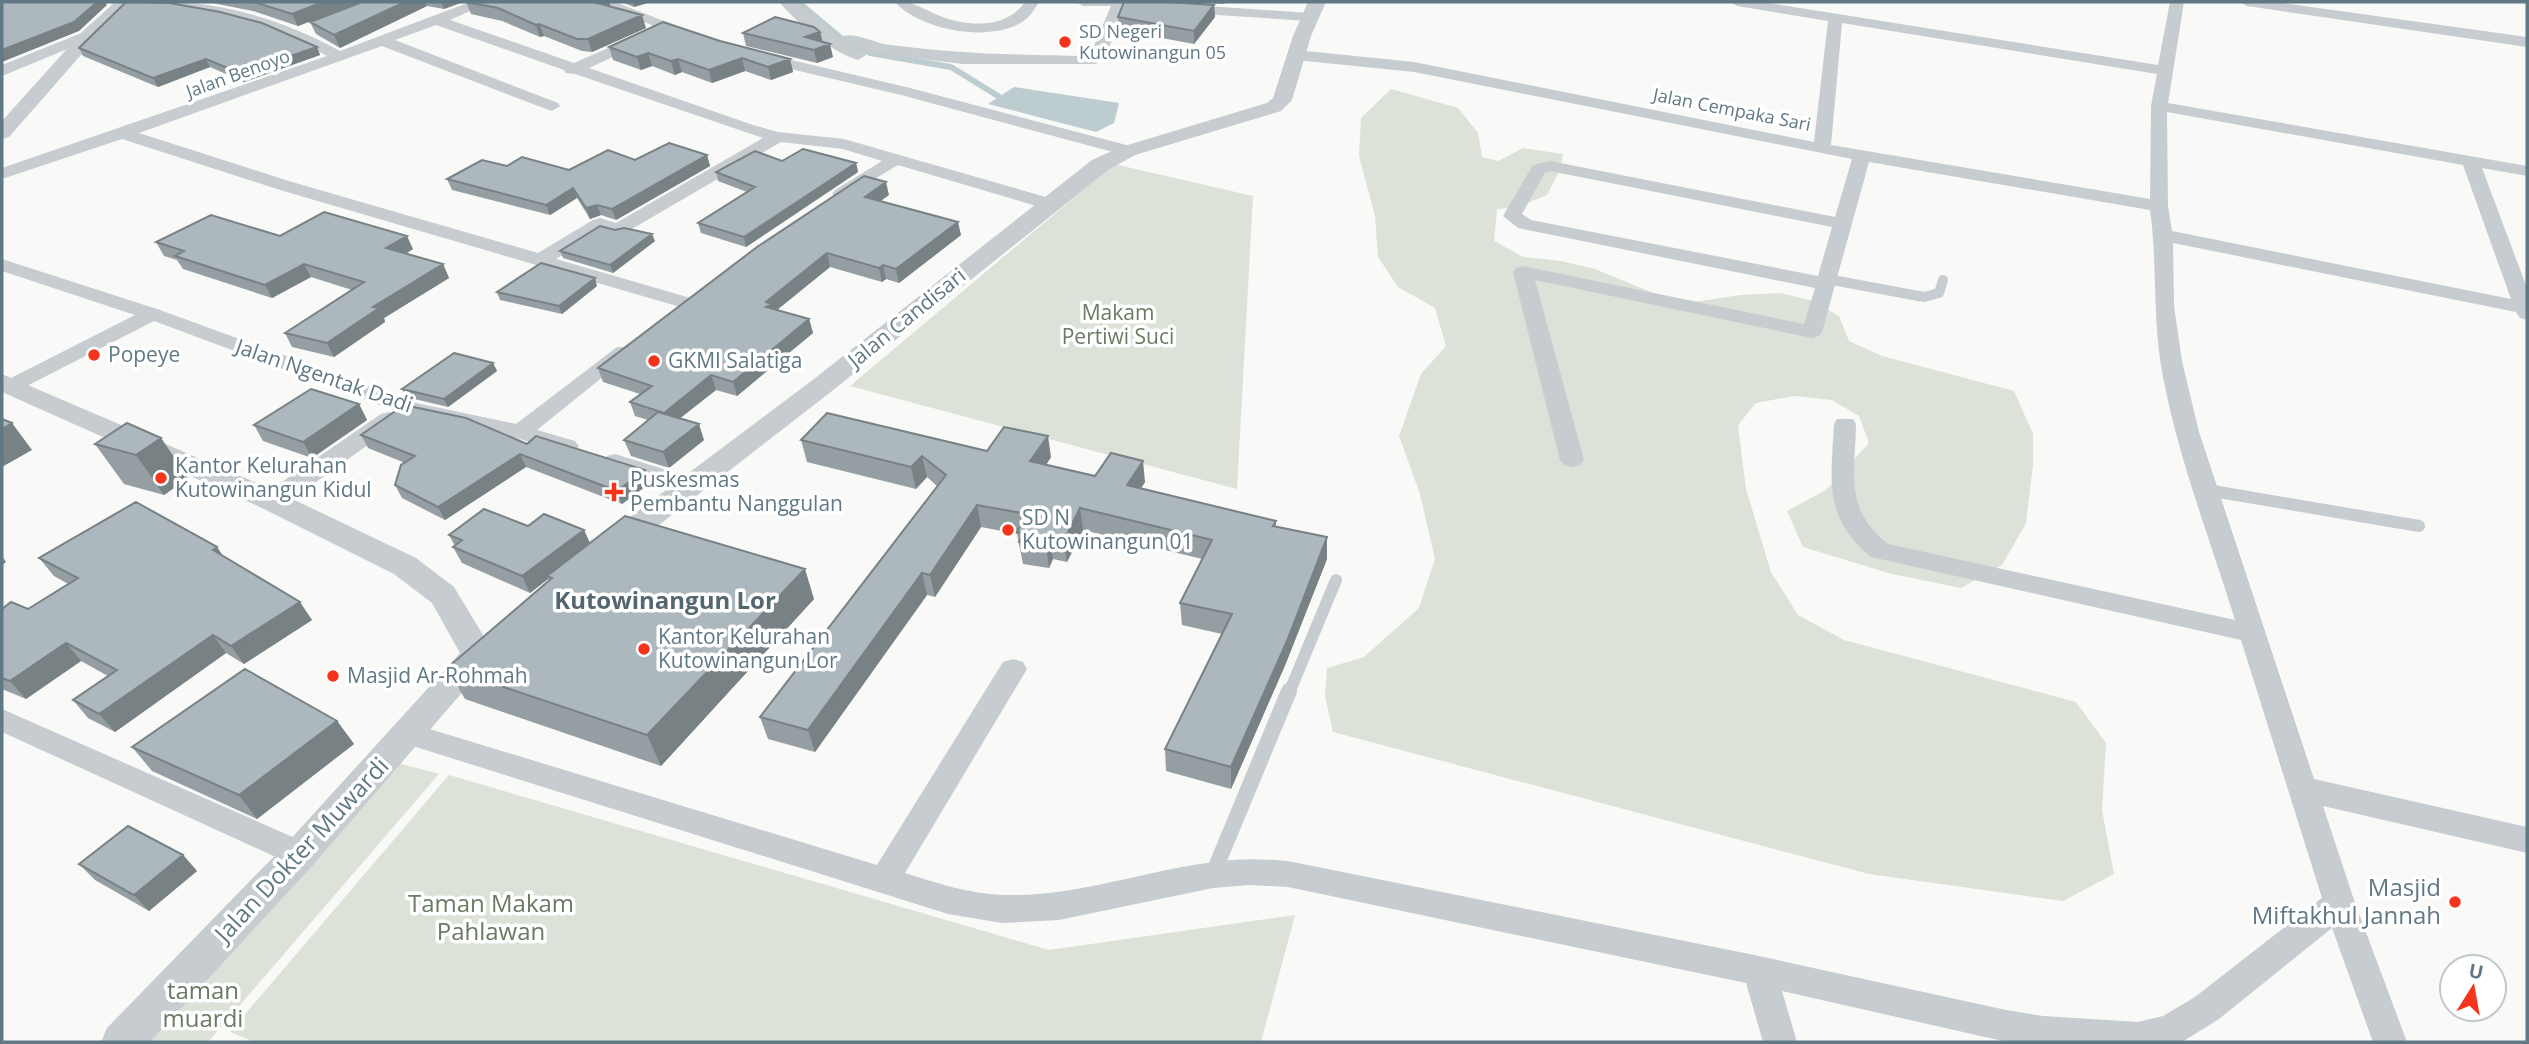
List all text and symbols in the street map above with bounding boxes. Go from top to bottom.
place label: SD Negeri Kutowinangun 05 [1079,19,1226,64]
marker: SD Negeri Kutowinangun 05 [1057,34,1073,50]
street label: Jalan Benoyo [181,43,293,104]
street label: Jalan Cempaka Sari [1649,82,1813,136]
street label: Jalan Candisari [840,261,971,375]
park label: Makam Pertiwi Suci [1062,298,1174,350]
street label: Jalan Ngentak Dadi [230,331,416,418]
place label: Popeye [108,340,180,368]
place label: GKMI Salatiga [668,346,802,374]
marker: Popeye [86,347,102,363]
marker: GKMI Salatiga [646,353,662,369]
place label: Kantor Kelurahan Kutowinangun Kidul [175,451,372,503]
place label: Puskesmas Pembantu Nanggulan [630,465,843,517]
marker: Kantor Kelurahan Kutowinangun Kidul [153,470,169,486]
marker: Puskesmas Pembantu Nanggulan [604,482,624,502]
place label: SD N Kutowinangun 01 [1022,503,1194,555]
marker: SD N Kutowinangun 01 [1000,522,1016,538]
district label: Kutowinangun Lor [554,583,776,616]
place label: Kantor Kelurahan Kutowinangun Lor [658,622,838,674]
marker: Kantor Kelurahan Kutowinangun Lor [636,641,652,657]
place label: Masjid Ar-Rohmah [347,661,528,689]
marker: Masjid Ar-Rohmah [325,668,341,684]
street label: Jalan Dokter Muwardi [205,749,395,950]
place label: Masjid Miftakhul Jannah [2252,870,2441,931]
park label: Taman Makam Pahlawan [408,886,574,947]
marker: Masjid Miftakhul Jannah [2447,894,2463,910]
north arrow [2438,953,2508,1023]
text: U [2467,957,2486,985]
park label: taman muardi [163,973,243,1034]

